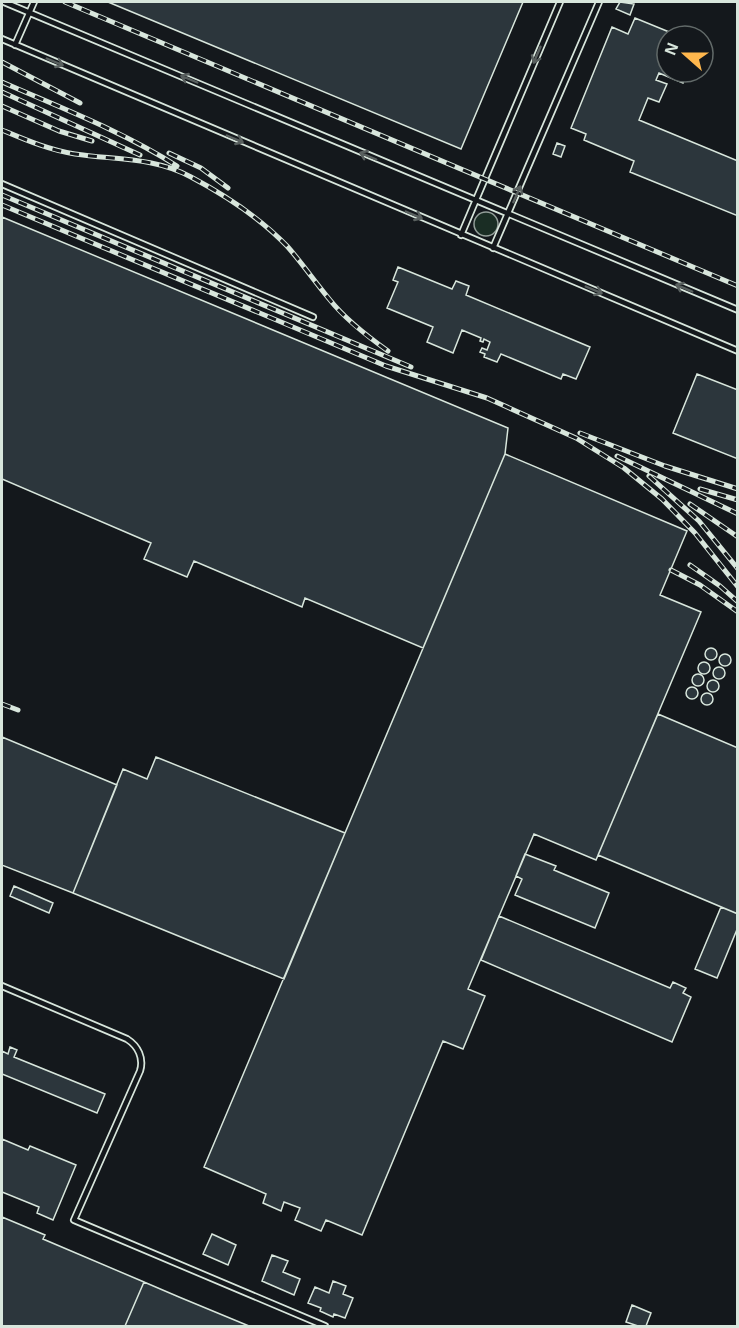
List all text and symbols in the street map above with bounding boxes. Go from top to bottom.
north arrow [655,24,715,84]
text: N [661,40,681,57]
one-way arrow [531,46,542,64]
one-way arrow [46,57,64,68]
one-way arrow [180,73,198,85]
one-way arrow [225,134,243,145]
one-way arrow [359,149,377,160]
one-way arrow [512,186,523,204]
one-way arrow [404,210,423,221]
one-way arrow [675,282,693,293]
one-way arrow [584,285,603,296]

